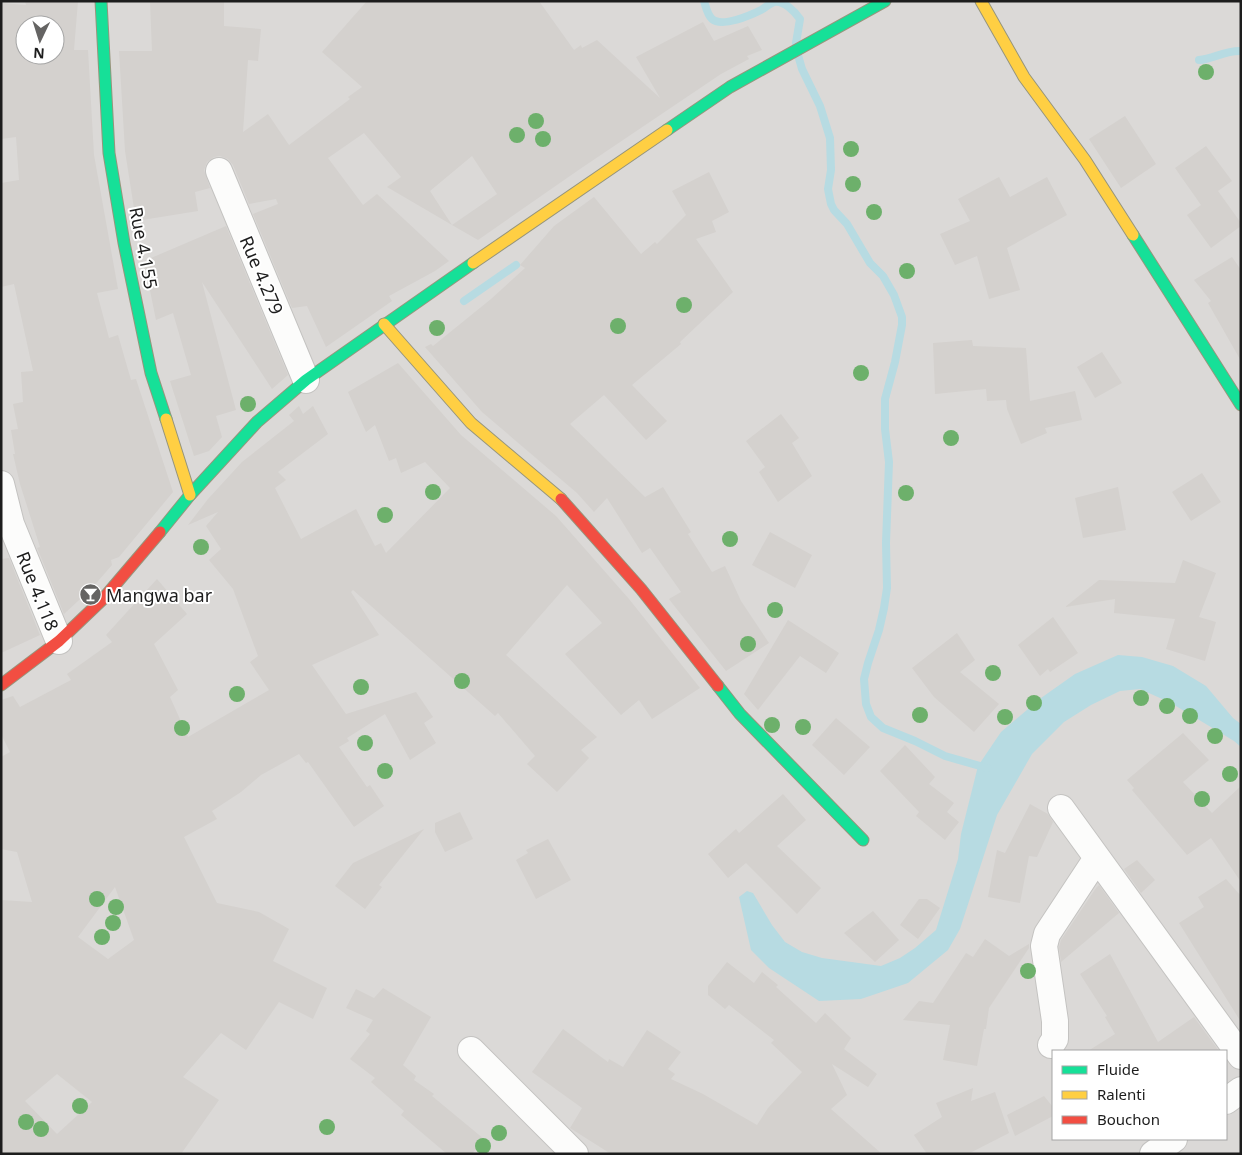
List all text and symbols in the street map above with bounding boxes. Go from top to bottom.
north arrow [15,15,65,65]
text: N [33,44,45,63]
street label: Rue 4.155 [124,205,164,291]
street label: Rue 4.279 [235,232,289,318]
street label: Rue 4.118 [11,548,65,634]
bar icon: Mangwa bar [78,583,102,607]
place label: Mangwa bar [106,583,213,607]
legend [1052,1050,1227,1140]
text: Fluide [1097,1059,1139,1079]
text: Ralenti [1097,1084,1146,1104]
text: Bouchon [1097,1109,1160,1129]

